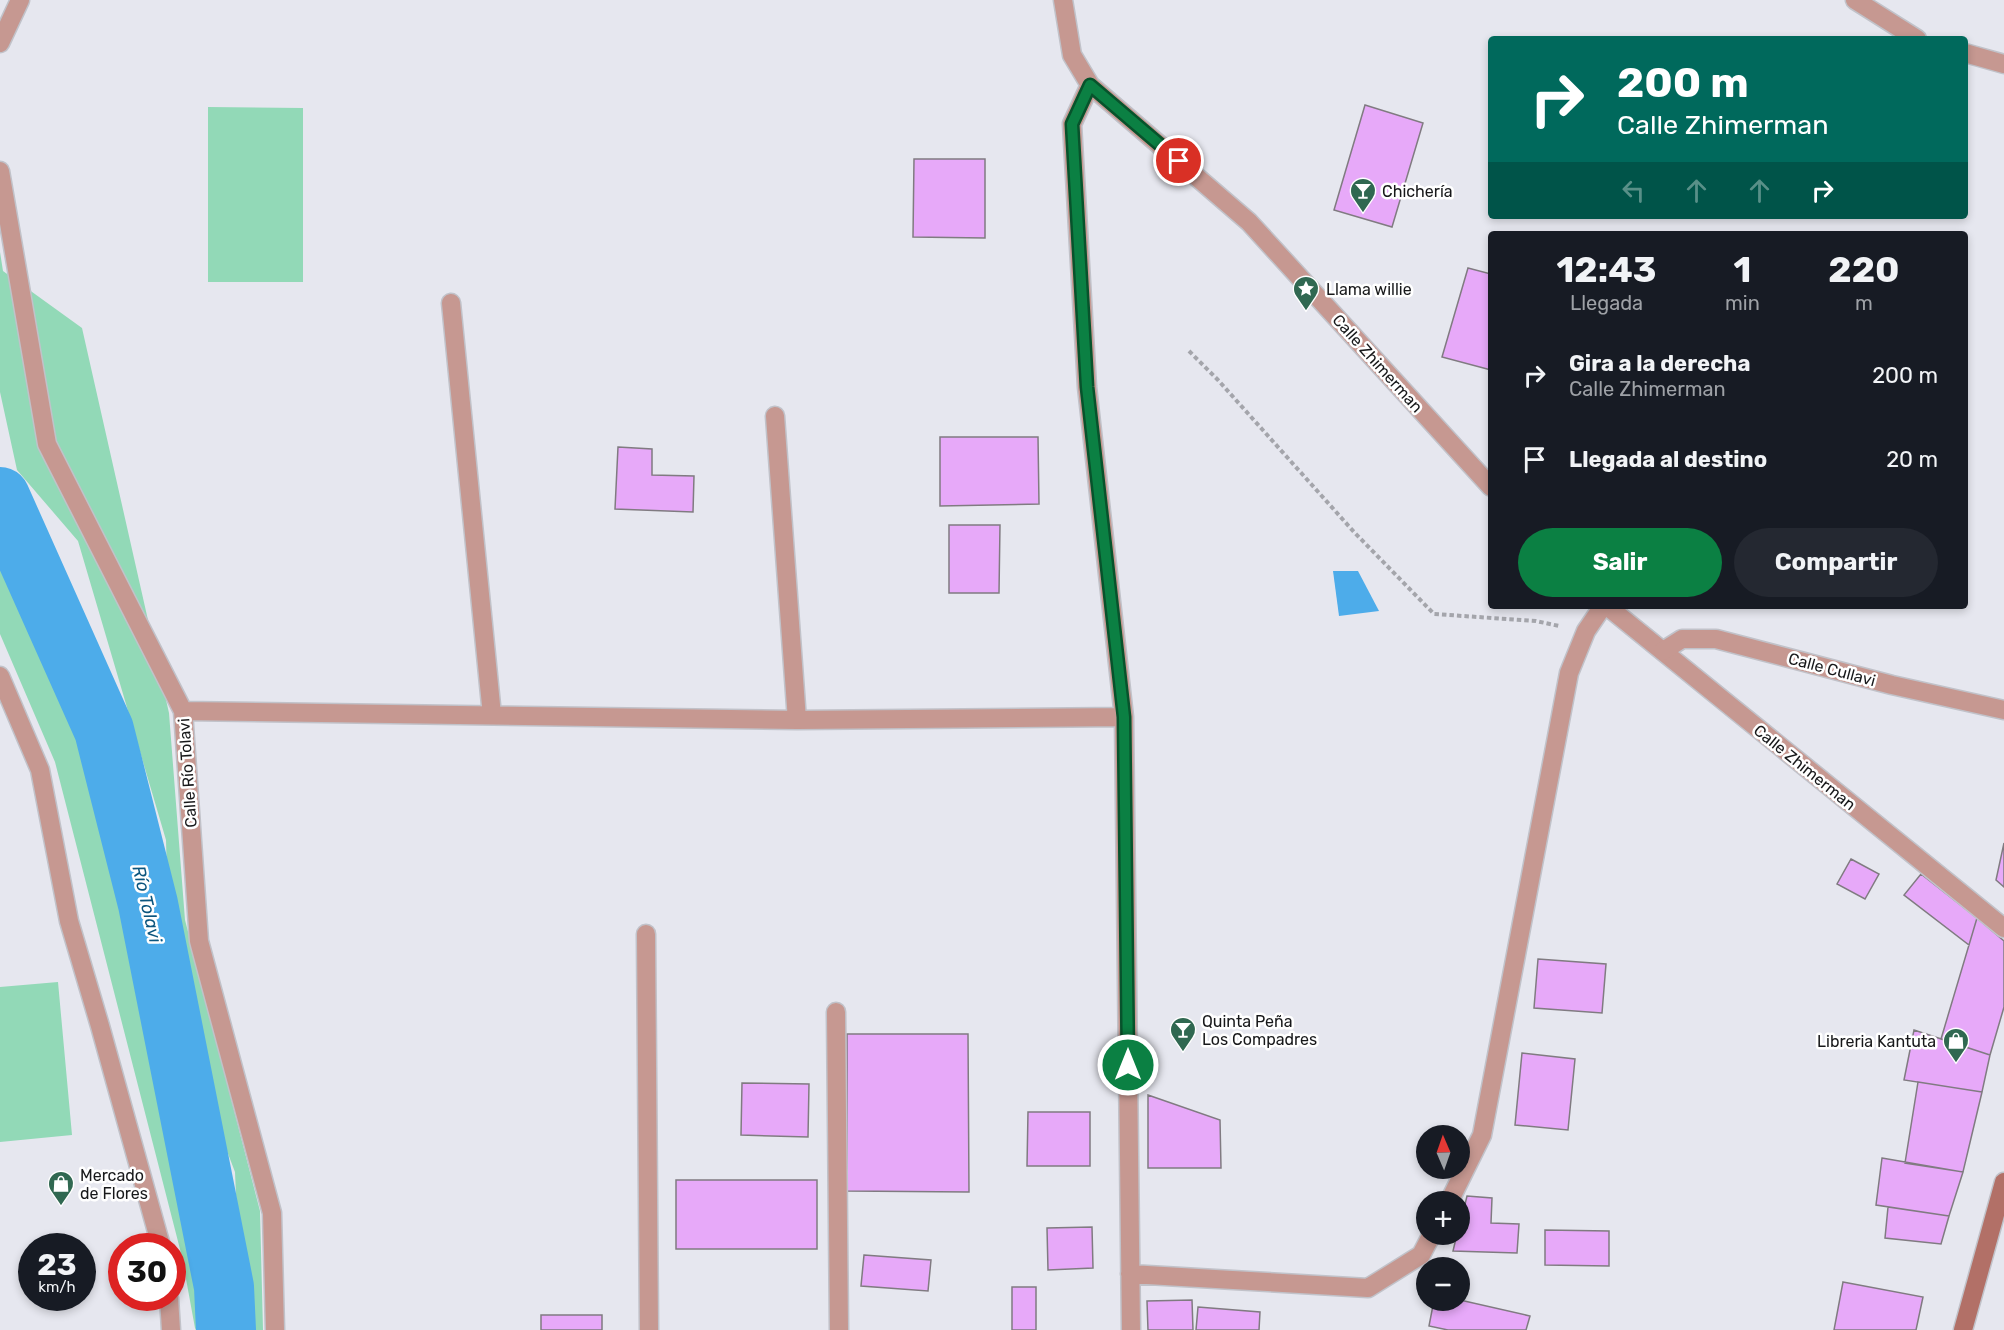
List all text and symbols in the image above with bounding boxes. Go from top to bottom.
text: 200 m [1617,58,1749,108]
icon: right [1518,60,1596,138]
text: Calle Zhimerman [1617,109,1829,141]
pin [1153,135,1204,186]
icon: arrive [1162,144,1195,177]
icon: left [1617,174,1650,207]
icon: ahead [1680,174,1713,207]
icon: ahead [1743,174,1776,207]
icon: right [1806,174,1839,207]
bar icon: Chichería [1348,176,1378,214]
place label: Chichería [1382,182,1453,201]
text: 12:43 [1556,248,1657,291]
text: 1 [1733,248,1751,291]
text: 220 [1828,248,1900,291]
place icon: Llama willie [1291,274,1321,312]
place label: Llama willie [1326,280,1412,299]
text: Llegada [1570,291,1643,315]
text: min [1725,291,1760,315]
text: m [1855,291,1873,315]
street label: Calle Zhimerman [1329,310,1427,416]
text: Gira a la derecha [1569,350,1750,377]
icon: right [1518,359,1551,392]
text: 200 m [1872,362,1938,389]
text: Calle Zhimerman [1569,377,1726,401]
icon: arrive [1518,443,1551,476]
text: Llegada al destino [1569,446,1767,473]
text: 20 m [1886,446,1938,473]
button: Salir [1518,528,1722,597]
button: Compartir [1734,528,1938,597]
street label: Calle Cullavi [1786,649,1878,690]
street label: Calle Río Tolavi [174,718,201,828]
street label: Calle Zhimerman [1750,721,1859,814]
water label: Río Tolavi [127,863,167,945]
place label: Quinta Peña Los Compadres [1202,1012,1317,1049]
bar icon: Quinta Peña Los Compadres [1168,1015,1198,1053]
shop icon: Libreria Kantuta [1941,1026,1971,1064]
place label: Libreria Kantuta [1817,1032,1936,1051]
position arrow [1096,1033,1160,1097]
north arrow [1416,1125,1470,1179]
map controls [1416,1125,1470,1311]
place label: Mercado de Flores [80,1166,148,1203]
shop icon: Mercado de Flores [46,1169,76,1207]
button: + [1416,1191,1470,1245]
speed limit sign: 30 [108,1233,186,1311]
text: 23 [37,1247,77,1283]
button: − [1416,1257,1470,1311]
text: km/h [38,1278,76,1296]

